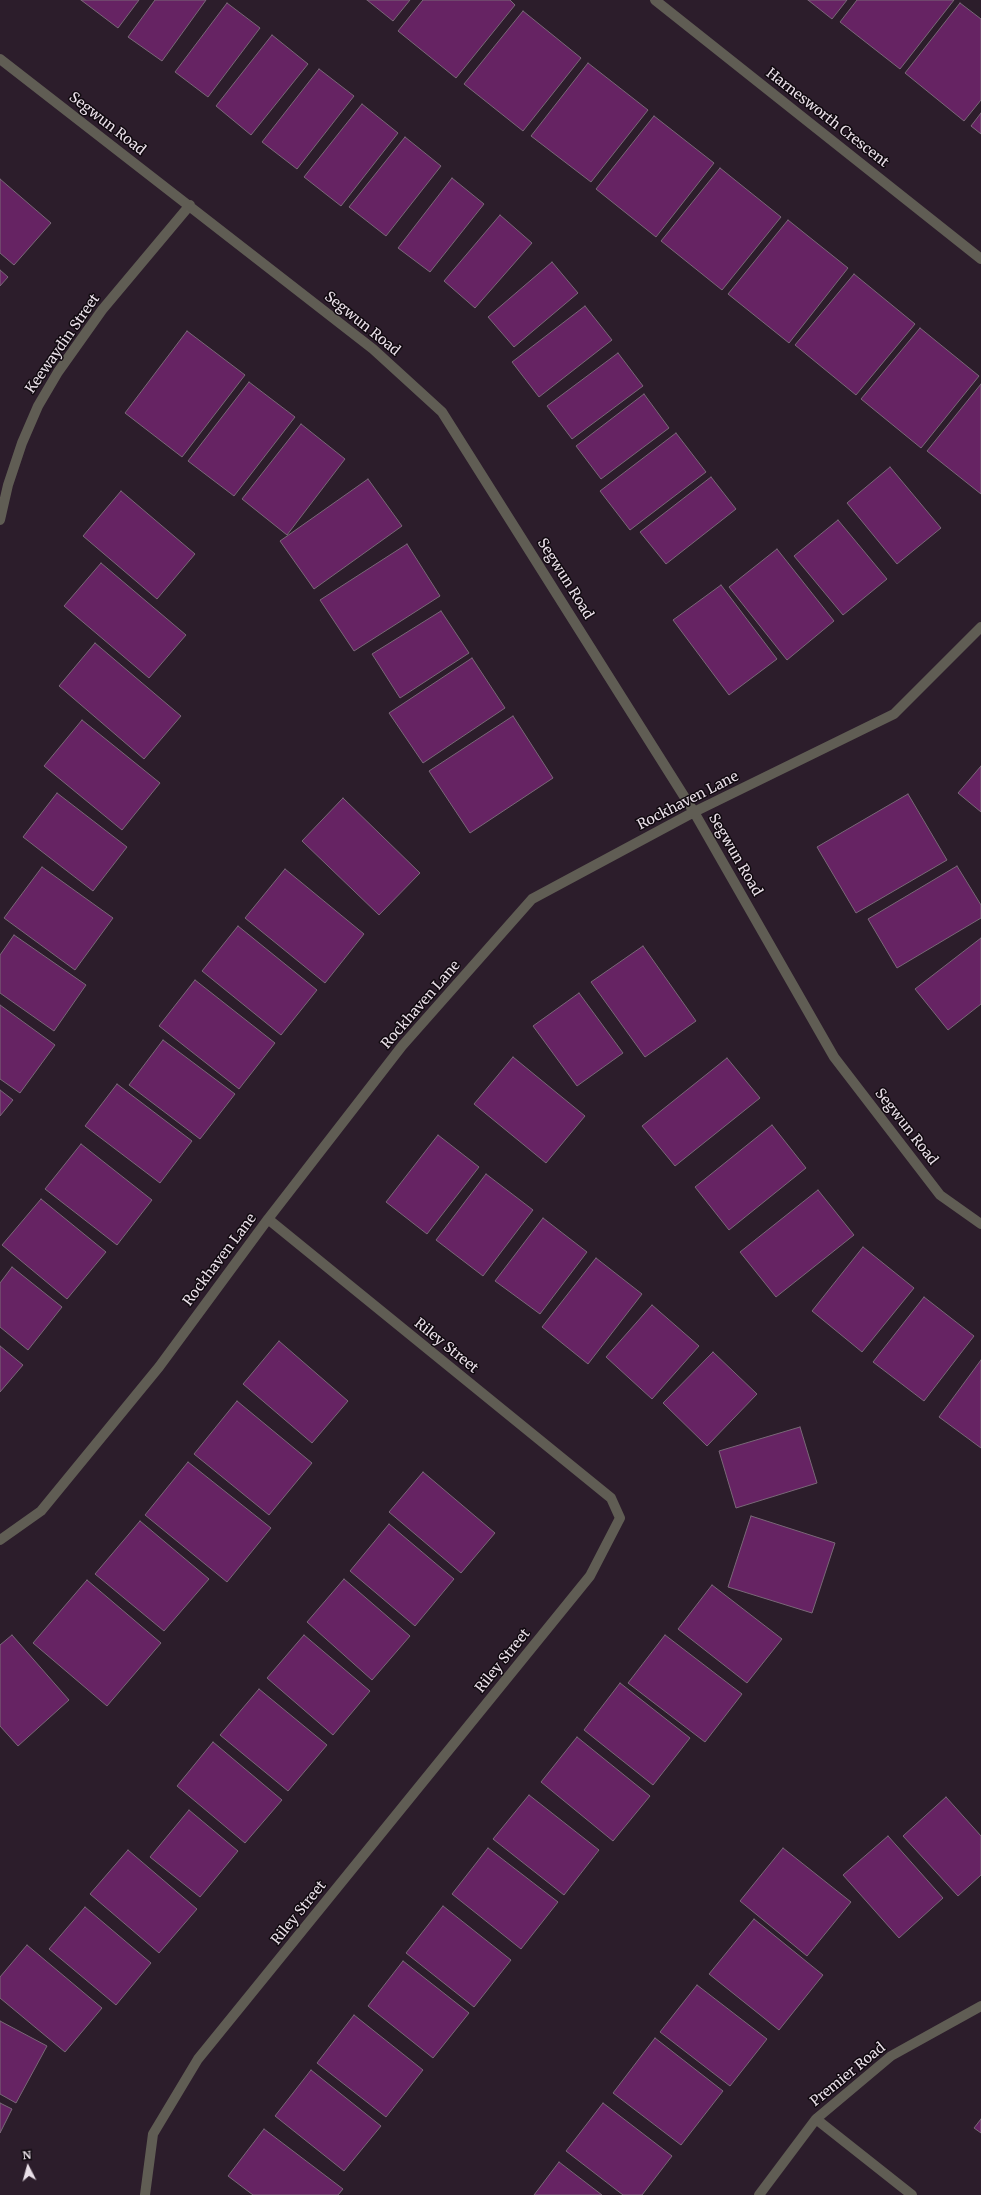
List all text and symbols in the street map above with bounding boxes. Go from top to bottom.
street label: Harnesworth Crescent [762,65,892,171]
street label: Segwun Road [66,89,148,159]
street label: Segwun Road [321,288,403,360]
street label: Keewaydin Street [22,291,104,397]
street label: Segwun Road [533,535,597,623]
street label: Rockhaven Lane [635,768,741,834]
street label: Segwun Road [705,811,765,899]
street label: Rockhaven Lane [378,957,464,1053]
street label: Segwun Road [871,1086,941,1168]
street label: Rockhaven Lane [180,1210,260,1310]
street label: Riley Street [411,1315,481,1377]
street label: Riley Street [472,1626,534,1696]
street label: Riley Street [268,1878,330,1948]
street label: Premier Road [807,2040,889,2110]
north arrow [8,2147,48,2187]
text: N [22,2148,32,2162]

